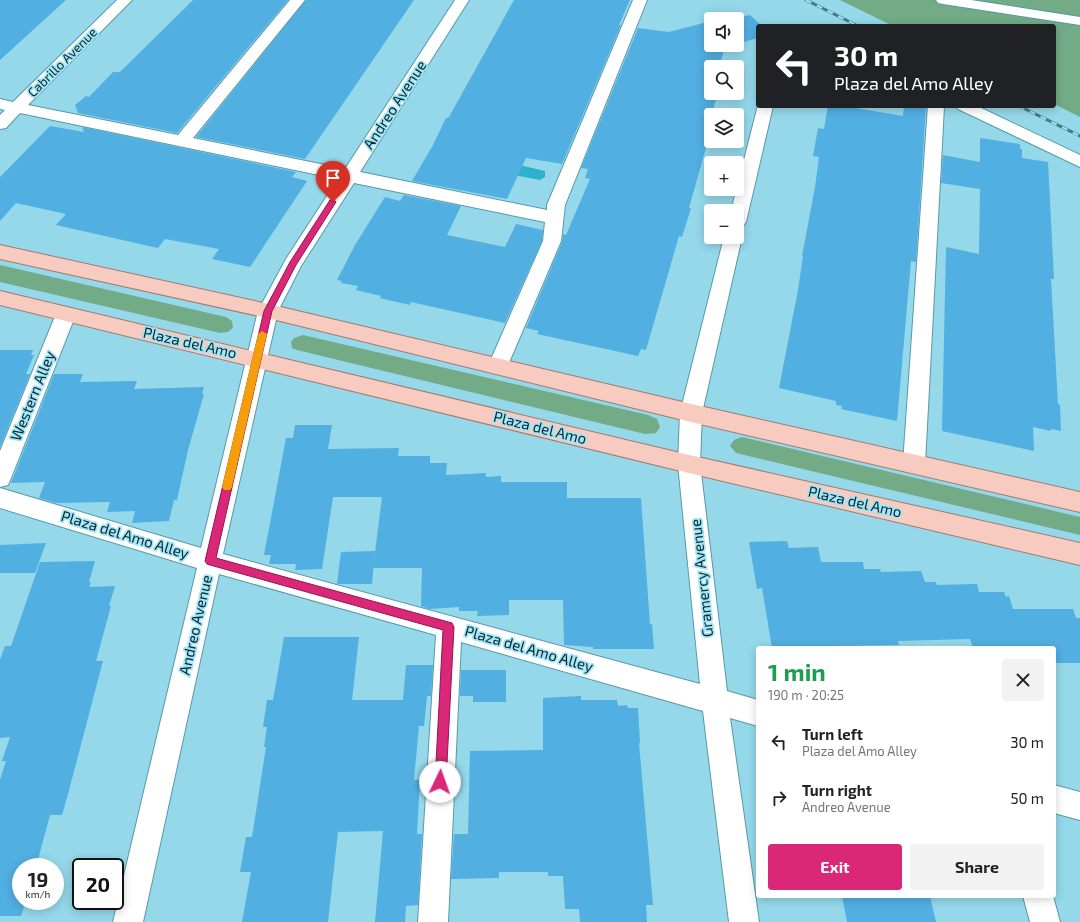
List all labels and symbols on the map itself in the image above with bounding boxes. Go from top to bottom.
street label: Cabrillo Avenue [24,24,100,100]
street label: Andreo Avenue [359,57,430,152]
pin [316,161,350,202]
street label: Plaza del Amo [142,323,239,362]
street label: Western Alley [6,348,58,443]
street label: Plaza del Amo [492,407,589,447]
street label: Plaza del Amo [807,482,904,521]
street label: Plaza del Amo Alley [59,506,191,562]
street label: Gramercy Avenue [686,518,716,638]
street label: Andreo Avenue [175,573,215,677]
street label: Plaza del Amo Alley [463,621,596,675]
position arrow [419,761,461,803]
speed limit sign: 20 [72,858,124,910]

